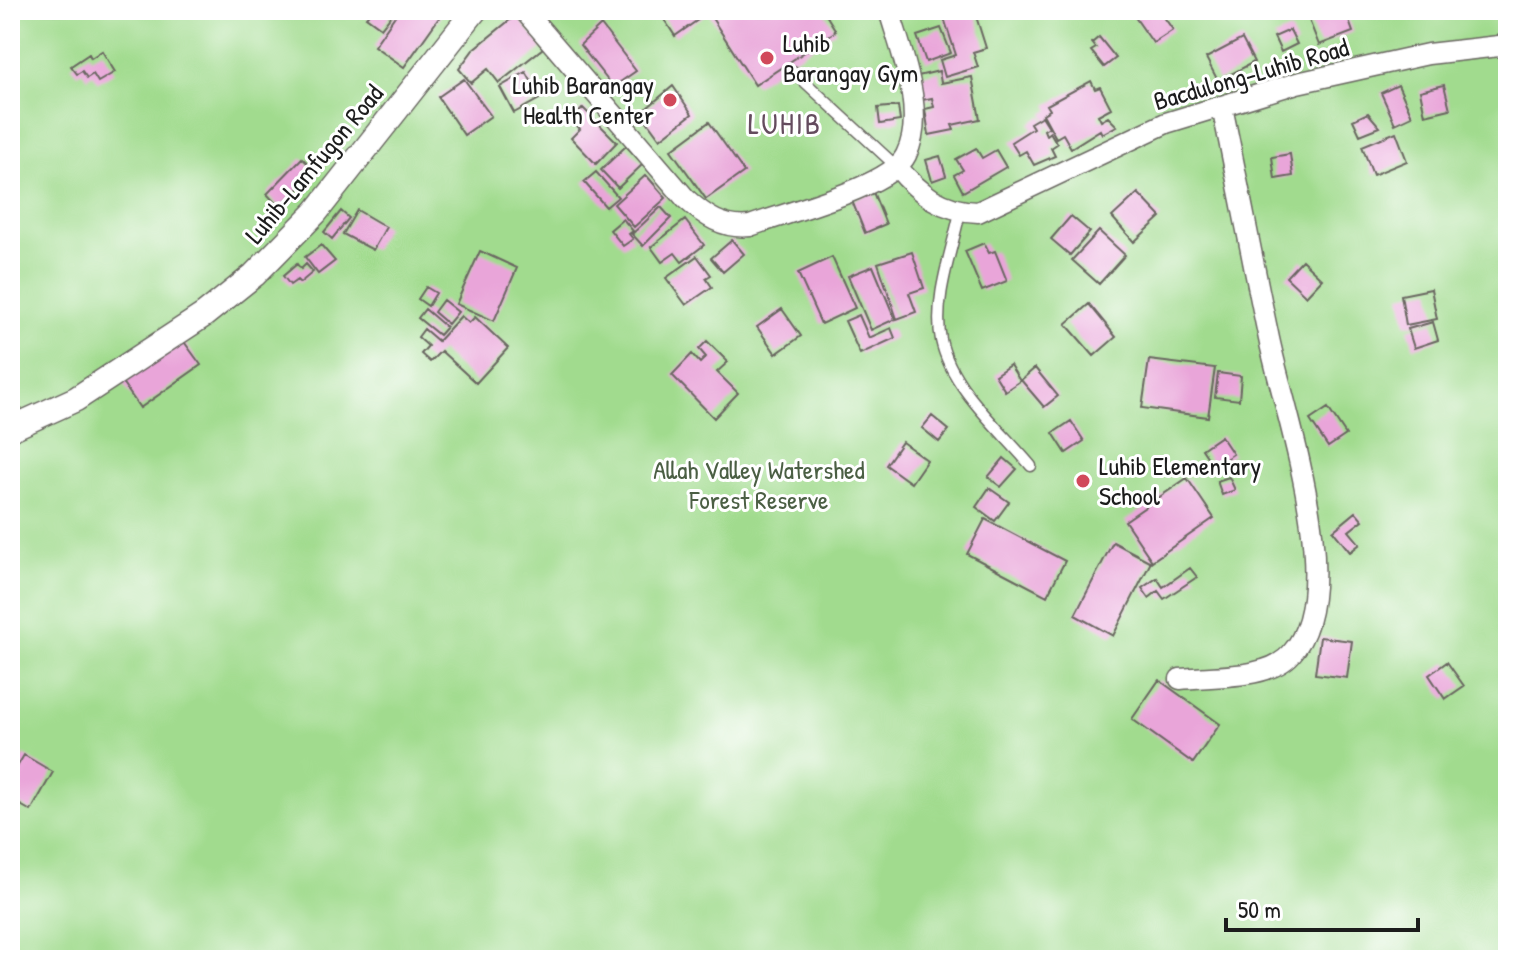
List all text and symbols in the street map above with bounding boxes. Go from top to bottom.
place label: Luhib Barangay Gym [783,25,918,90]
street label: Bacdulong-Luhib Road [1149,29,1352,118]
marker: Luhib Barangay Gym [758,49,776,67]
place label: Luhib Barangay Health Center [512,67,654,132]
street label: Luhib-Lamfugon Road [237,77,391,251]
marker: Luhib Barangay Health Center [661,91,679,109]
district label: LUHIB [748,103,822,143]
place label: Luhib Elementary School [1099,448,1261,513]
park label: Allah Valley Watershed Forest Reserve [653,452,865,517]
marker: Luhib Elementary School [1074,472,1092,490]
scale bar [1226,882,1418,932]
text: 50 m [1238,893,1281,925]

